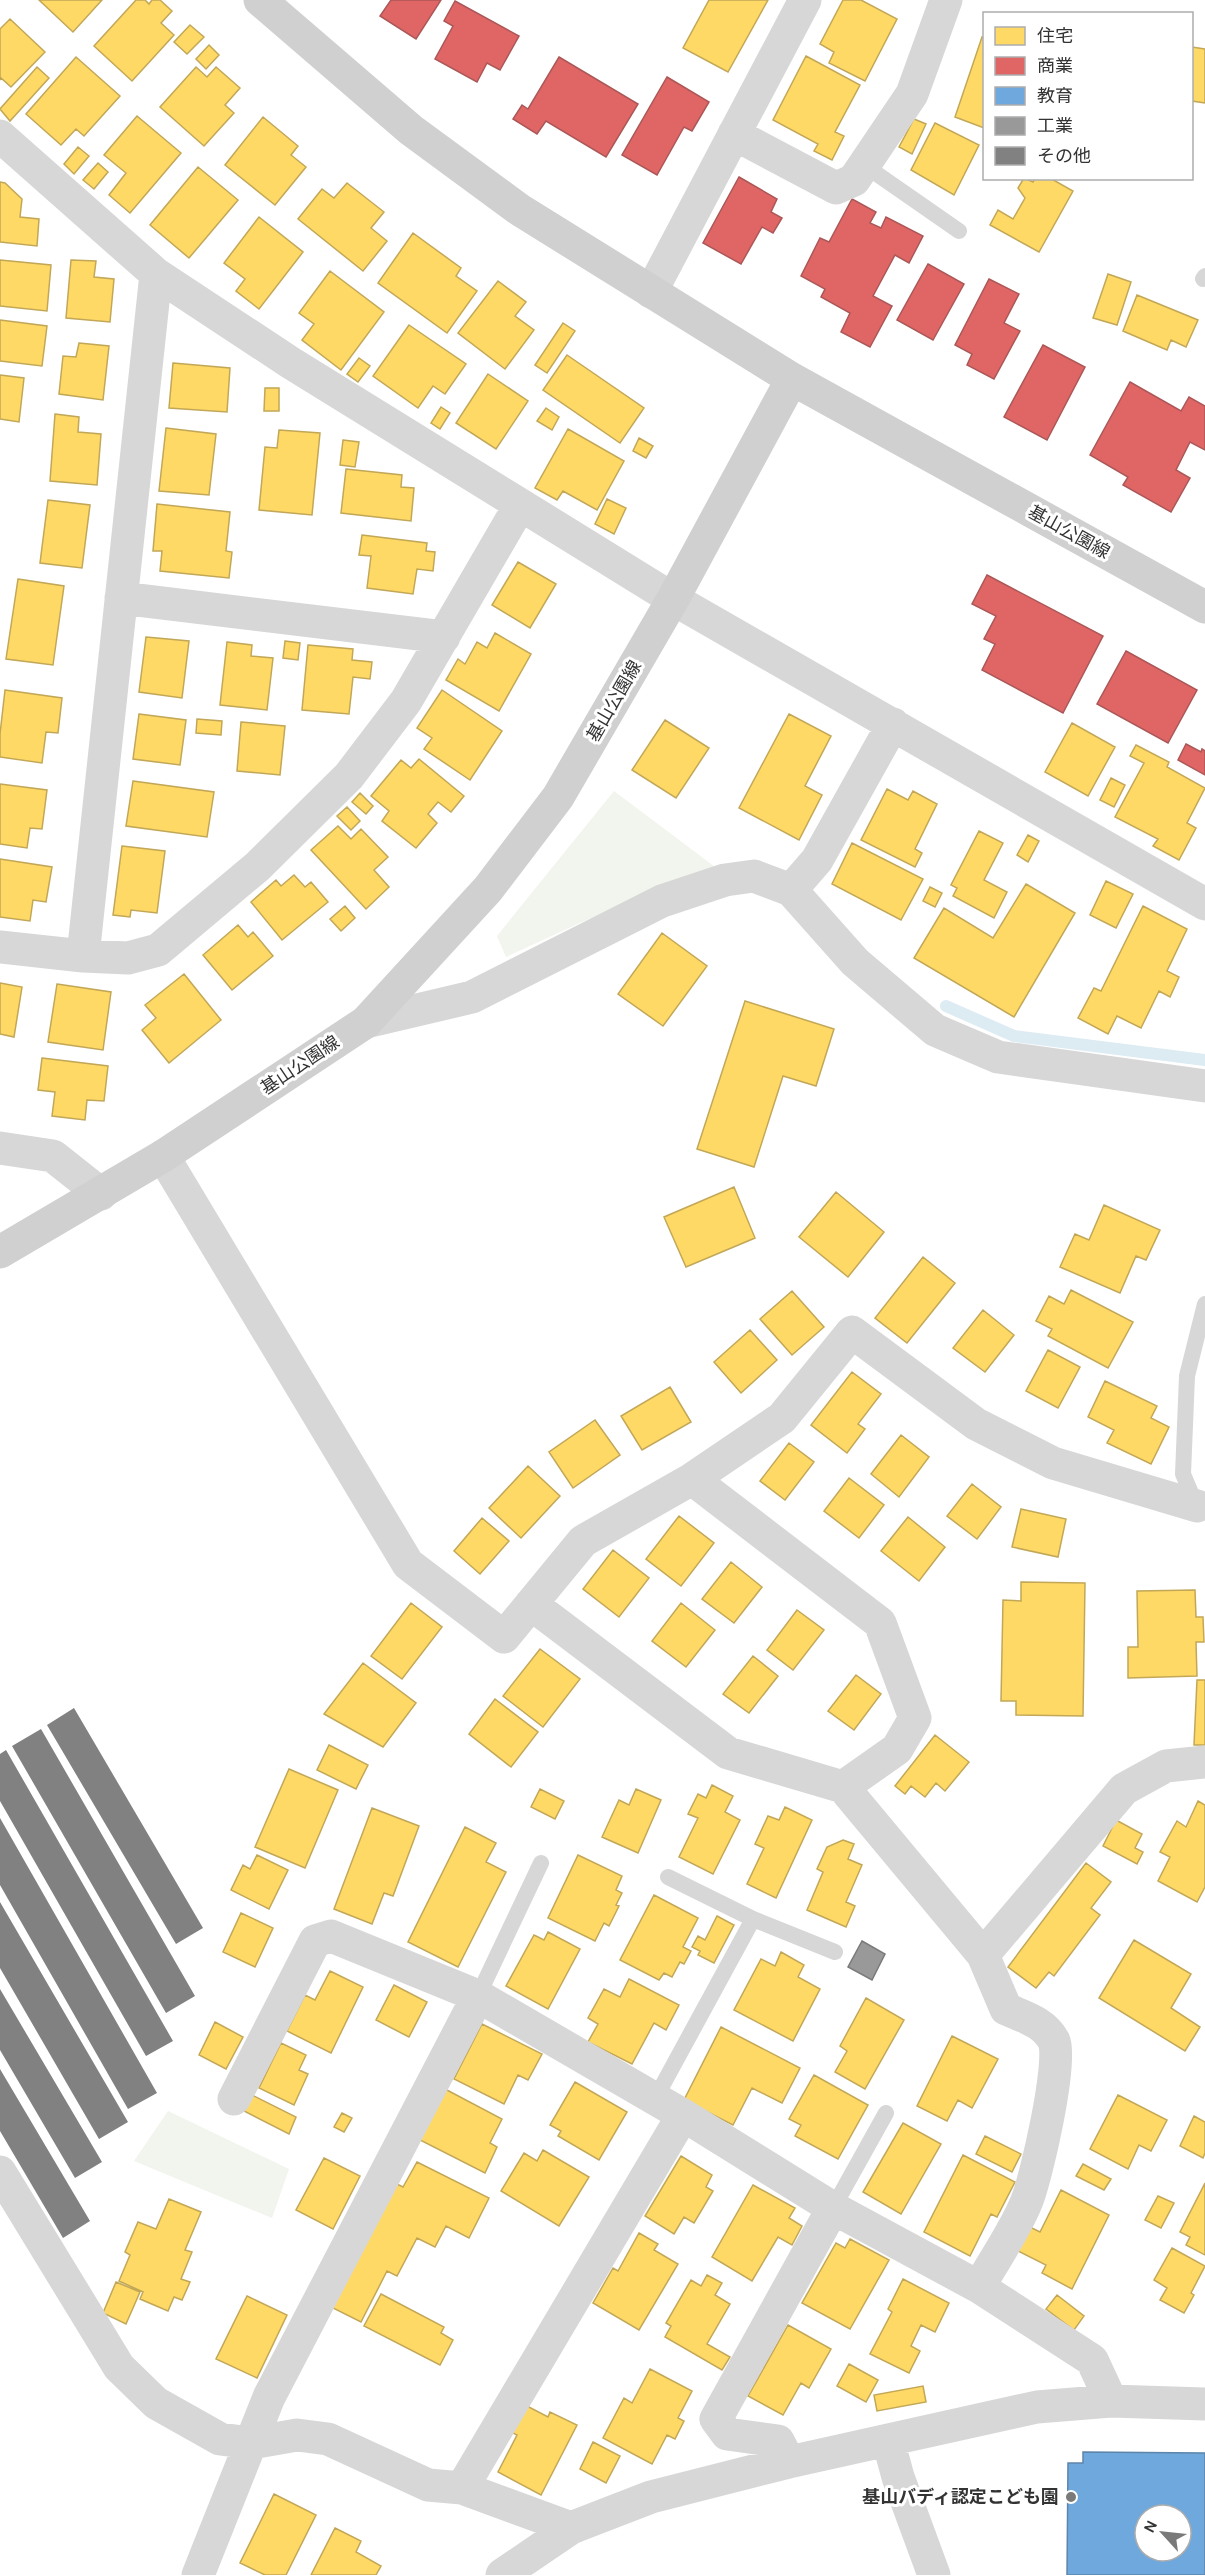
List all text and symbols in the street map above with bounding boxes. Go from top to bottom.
legend [983,12,1193,180]
text: 住宅 [1037,25,1073,47]
text: 商業 [1037,55,1073,77]
text: 教育 [1037,85,1073,107]
text: 工業 [1037,115,1073,137]
text: その他 [1037,145,1091,167]
street label: 基山公園線 [1024,501,1114,563]
street label: 基山公園線 [582,657,646,745]
street label: 基山公園線 [257,1031,343,1099]
place label: 基山バディ認定こども園 [862,2486,1059,2508]
marker: 基山バディ認定こども園 [1064,2490,1078,2504]
north arrow [1133,2503,1193,2563]
text: N [1139,2517,1161,2536]

